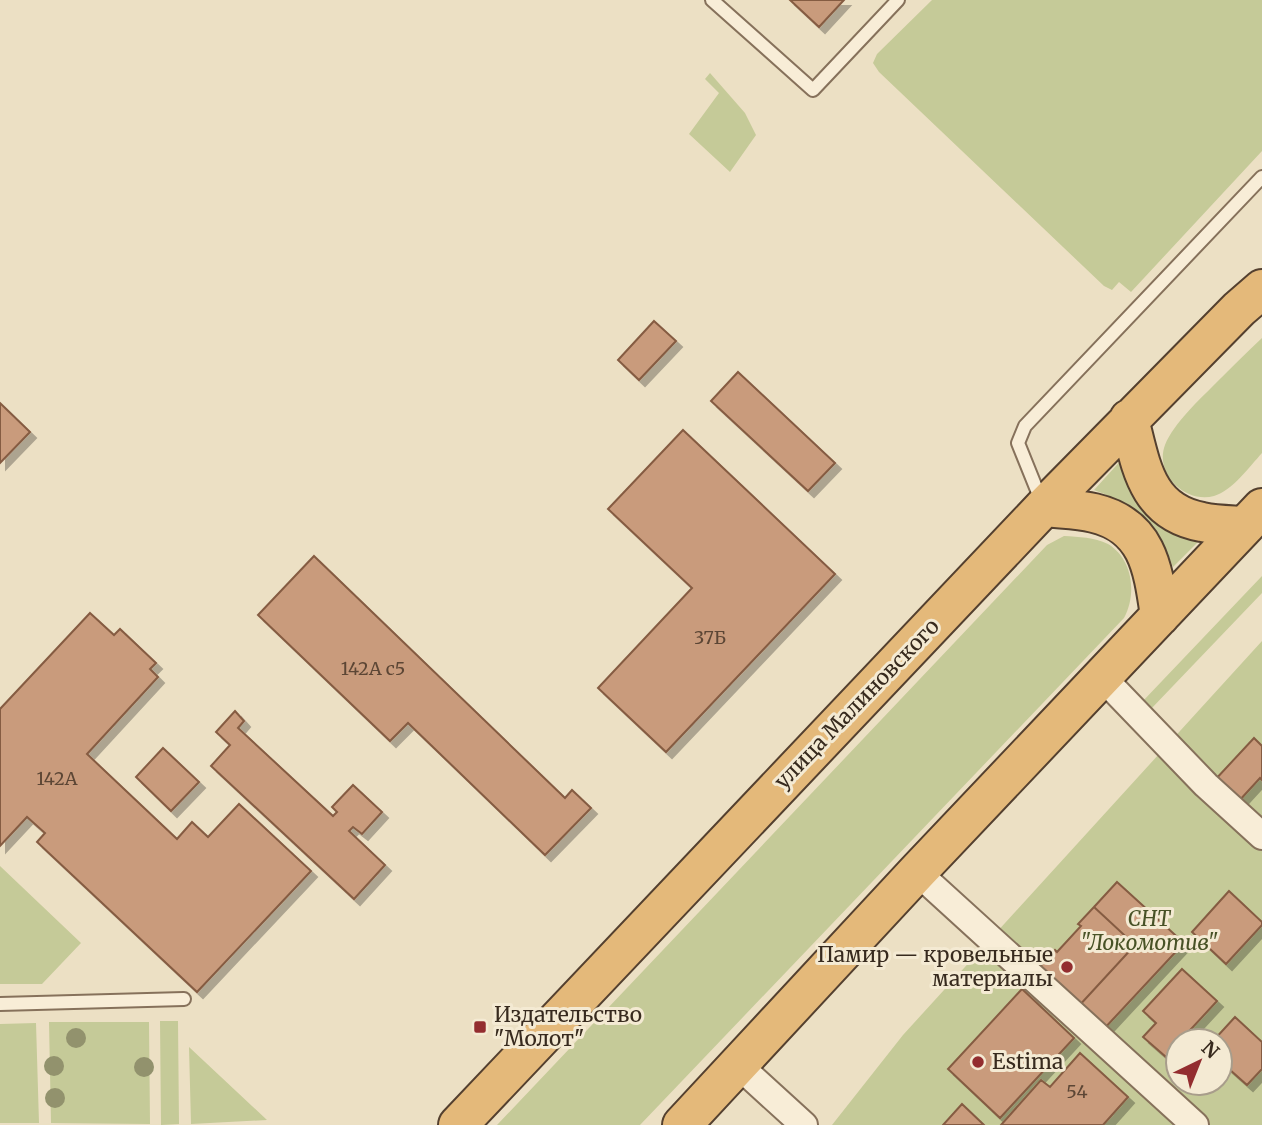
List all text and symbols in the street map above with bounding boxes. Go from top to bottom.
street label: улица Малиновского [768,613,945,794]
house number: 37Б [694,626,726,649]
house number: 142А с5 [341,657,405,680]
house number: 142А [37,767,78,790]
park label: СНТ "Локомотив" [1080,905,1218,956]
place label: Памир — кровельные материалы [817,941,1053,992]
marker: Памир — кровельные материалы [1059,959,1075,975]
place label: Издательство "Молот" [494,1001,642,1052]
marker: Издательство "Молот" [472,1019,488,1035]
north arrow [1164,1027,1234,1097]
text: N [1197,1036,1224,1063]
place label: Estima [992,1048,1063,1075]
marker: Estima [970,1054,986,1070]
house number: 54 [1066,1080,1088,1103]

